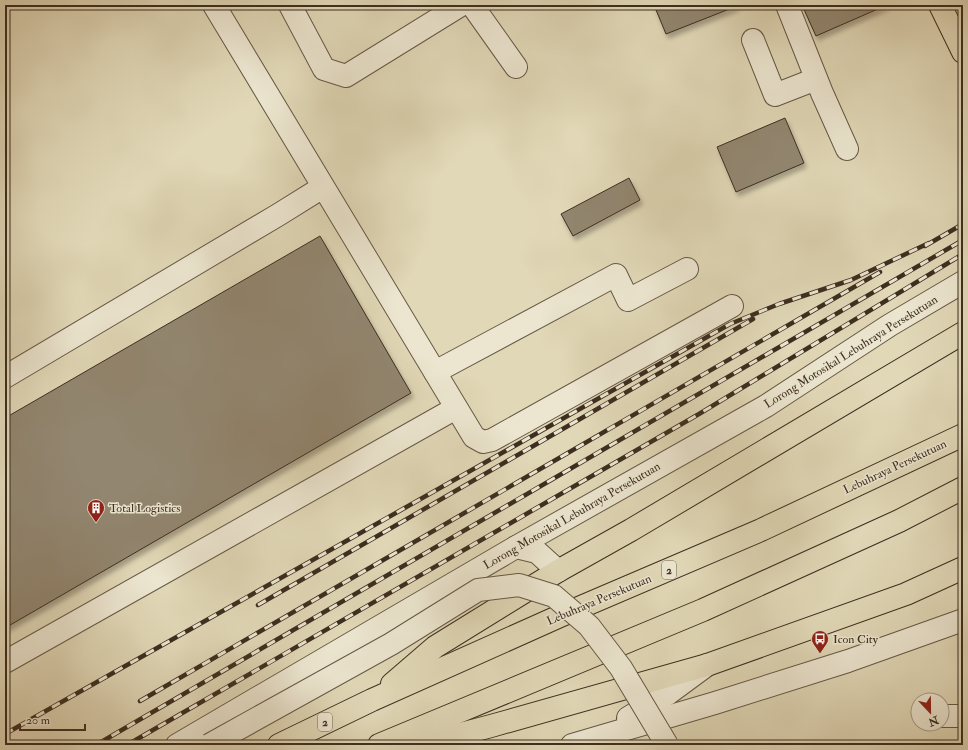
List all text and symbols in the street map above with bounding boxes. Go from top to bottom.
street label: Lorong Motosikal Lebuhraya Persekutuan [761,292,941,412]
street label: Lebuhraya Persekutuan [841,436,949,498]
street label: Lorong Motosikal Lebuhraya Persekutuan [481,459,663,573]
building icon: Total Logistics [86,498,106,523]
place label: Total Logistics [109,501,180,516]
road number: 2 [662,561,676,579]
street label: Lebuhraya Persekutuan [544,571,654,629]
bus stop icon: Icon City [810,629,830,654]
place label: Icon City [833,632,879,647]
north arrow [910,692,950,732]
scale bar [20,706,85,732]
text: 20 m [26,713,51,728]
road number: 2 [318,713,332,731]
text: N [925,713,941,729]

